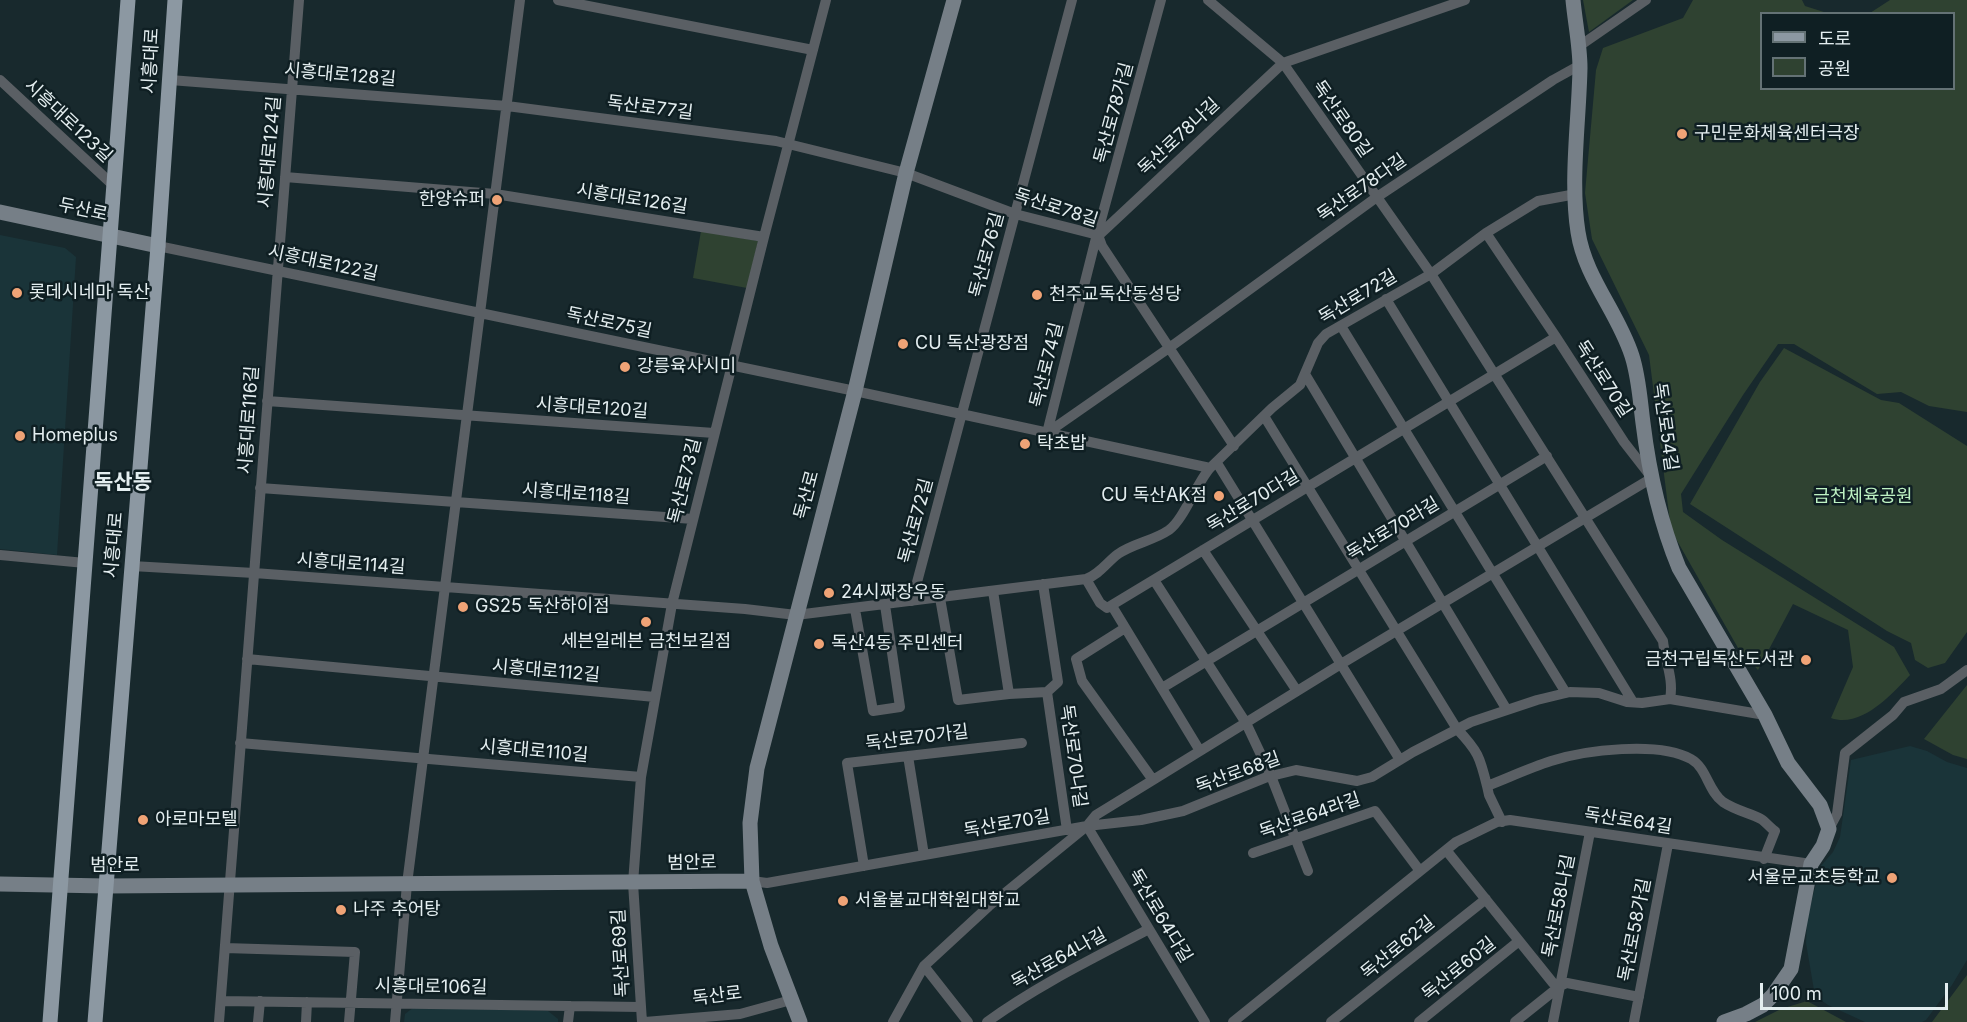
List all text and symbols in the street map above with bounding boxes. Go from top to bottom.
legend [1760,12,1955,90]
street label: 시흥대로 [138,27,164,95]
text: 도로 [1818,28,1851,49]
text: 공원 [1818,58,1851,79]
street label: 시흥대로128길 [283,59,397,91]
street label: 독산로78가길 [1090,60,1138,166]
street label: 시흥대로123길 [20,75,116,167]
street label: 독산로80길 [1308,76,1376,162]
street label: 독산로77길 [606,92,694,124]
street label: 독산로78나길 [1134,94,1224,180]
street label: 시흥대로124길 [254,95,286,209]
place label: 구민문화체육센터극장 [1694,123,1860,145]
marker: 구민문화체육센터극장 [1675,127,1689,141]
street label: 독산로78다길 [1313,149,1411,227]
street label: 시흥대로126길 [575,180,689,218]
street label: 독산로78길 [1011,184,1101,232]
place label: 한양슈퍼 [419,189,485,211]
marker: 한양슈퍼 [490,193,504,207]
street label: 두산로 [56,194,110,226]
street label: 독산로76길 [965,210,1009,300]
street label: 시흥대로122길 [266,241,380,285]
street label: 독산로72길 [1315,265,1401,329]
place label: 롯데시네마 독산 [29,282,150,304]
place label: 천주교독산동성당 [1049,284,1181,306]
marker: 롯데시네마 독산 [10,286,24,300]
marker: 천주교독산동성당 [1030,288,1044,302]
street label: 독산로75길 [564,303,654,343]
street label: 독산로74길 [1026,320,1068,410]
place label: CU 독산광장점 [915,333,1029,355]
street label: 독산로70길 [1570,336,1636,422]
marker: CU 독산광장점 [896,337,910,351]
place label: 강릉육사시미 [637,356,736,378]
marker: 강릉육사시미 [618,360,632,374]
street label: 시흥대로116길 [234,365,264,475]
street label: 독산로54길 [1648,382,1682,472]
street label: 시흥대로120길 [535,393,649,423]
place label: Homeplus [32,425,118,447]
marker: Homeplus [13,429,27,443]
place label: 탁초밥 [1037,433,1087,455]
street label: 독산로73길 [664,436,706,526]
marker: 탁초밥 [1018,437,1032,451]
street label: 독산로70다길 [1203,465,1303,537]
street label: 독산로 [790,468,824,522]
district label: 독산동 [94,470,152,496]
street label: 독산로72길 [894,476,938,566]
street label: 시흥대로118길 [521,479,631,509]
place label: CU 독산AK점 [1101,485,1207,507]
park label: 금천체육공원 [1813,486,1913,508]
marker: CU 독산AK점 [1212,489,1226,503]
street label: 독산로70라길 [1343,493,1443,565]
street label: 시흥대로 [100,511,128,579]
street label: 시흥대로114길 [296,549,406,579]
place label: 24시짜장우동 [841,582,946,604]
marker: 24시짜장우동 [822,586,836,600]
place label: GS25 독산하이점 [475,596,610,618]
marker: GS25 독산하이점 [456,600,470,614]
marker: 세븐일레븐 금천보길점 [639,615,653,629]
place label: 세븐일레븐 금천보길점 [561,631,731,653]
place label: 독산4동 주민센터 [831,633,964,655]
marker: 독산4동 주민센터 [812,637,826,651]
place label: 금천구립독산도서관 [1645,649,1794,671]
marker: 금천구립독산도서관 [1799,653,1813,667]
street label: 시흥대로112길 [491,656,601,686]
street label: 독산로70나길 [1055,703,1091,809]
street label: 독산로70가길 [864,721,970,755]
street label: 시흥대로110길 [479,735,589,767]
street label: 독산로68길 [1193,748,1283,798]
street label: 독산로64라길 [1257,789,1363,843]
street label: 독산로64길 [1582,803,1674,839]
street label: 독산로70길 [962,806,1052,842]
place label: 아로마모텔 [155,809,238,831]
marker: 아로마모텔 [136,813,150,827]
street label: 범안로 [667,852,717,874]
street label: 독산로58나길 [1538,852,1580,960]
street label: 범안로 [90,855,140,877]
street label: 독산로64다길 [1124,865,1196,967]
place label: 서울문교초등학교 [1748,867,1880,889]
marker: 서울문교초등학교 [1885,871,1899,885]
street label: 독산로58가길 [1614,876,1656,984]
place label: 서울불교대학원대학교 [855,890,1021,912]
marker: 서울불교대학원대학교 [836,894,850,908]
place label: 나주 추어탕 [353,899,441,921]
marker: 나주 추어탕 [334,903,348,917]
street label: 독산로69길 [608,908,634,998]
street label: 독산로62길 [1357,912,1439,984]
street label: 독산로64나길 [1008,924,1110,994]
street label: 독산로60길 [1418,933,1500,1005]
scale bar [1763,971,1950,1009]
street label: 시흥대로106길 [375,975,487,999]
street label: 독산로 [691,982,743,1010]
text: 100 m [1771,983,1822,1004]

